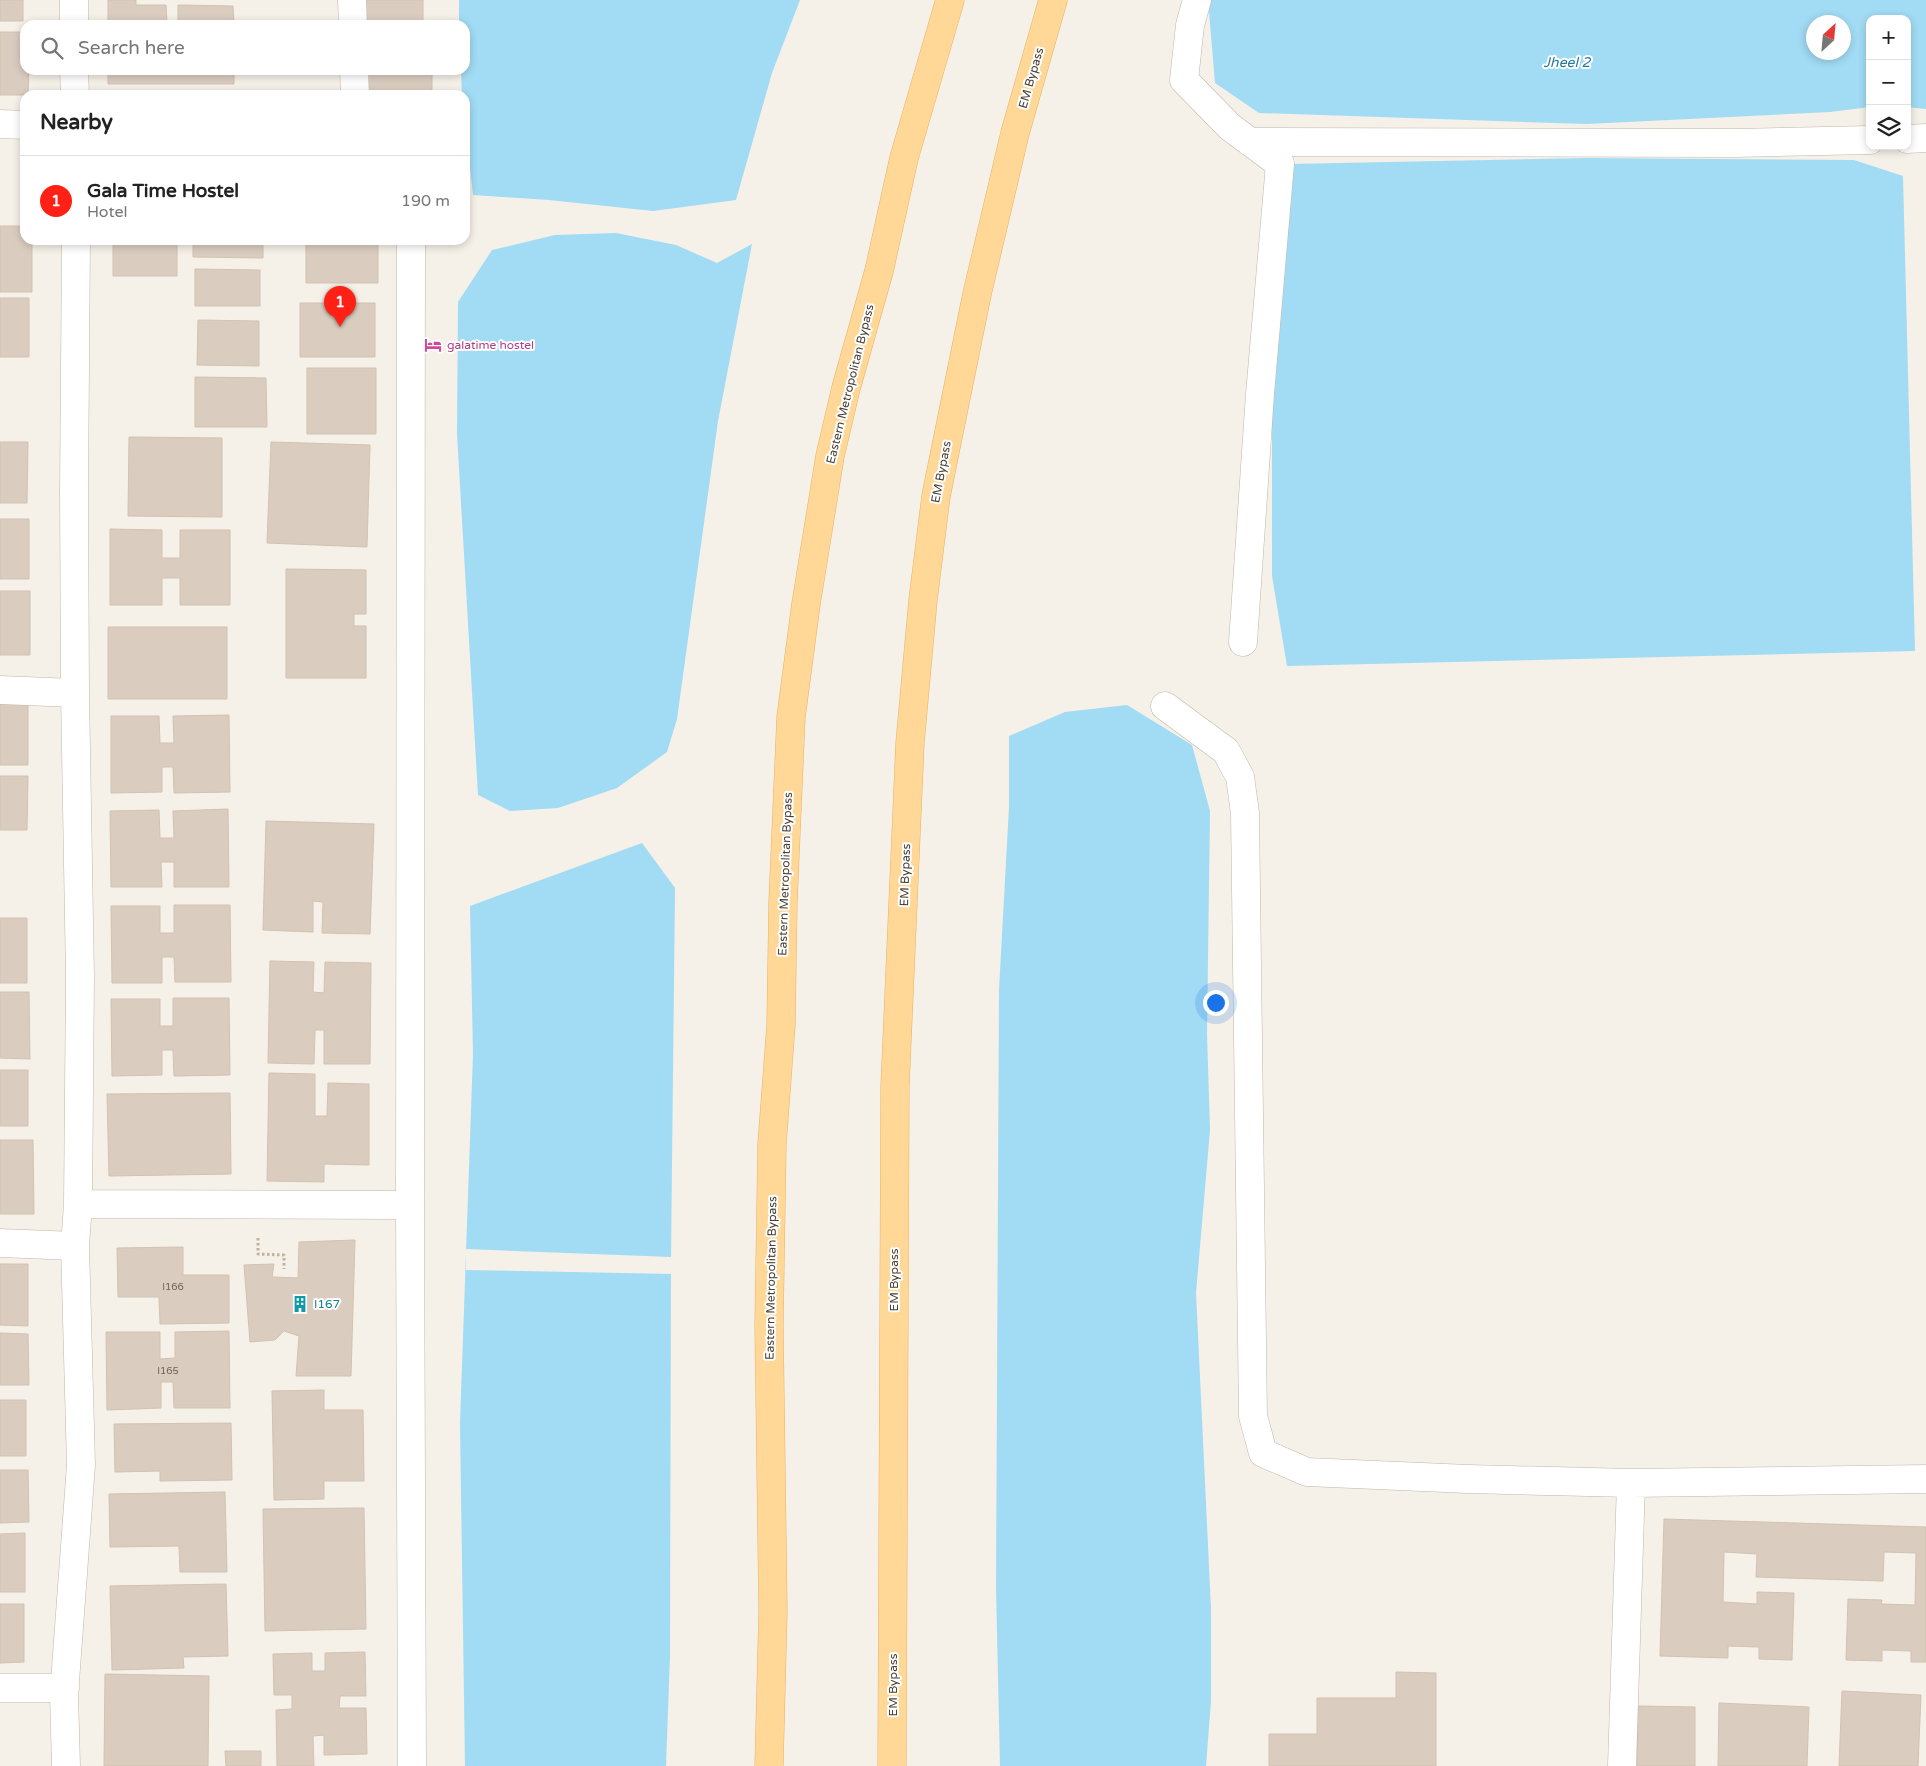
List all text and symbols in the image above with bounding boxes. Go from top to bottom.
north arrow [1806,15,1851,60]
map controls [1866,15,1911,150]
button: + [1866,15,1911,60]
search box [20,20,470,75]
icon: search [38,34,66,62]
text: Search here [78,37,185,59]
street label: EM Bypass [1016,46,1046,110]
water label: Jheel 2 [1544,54,1592,71]
button: − [1866,60,1911,105]
button: layers [1866,105,1911,150]
text: Nearby [40,110,113,135]
text: Gala Time Hostel [87,180,239,202]
text: 1 [51,191,61,211]
text: 190 m [401,191,450,211]
text: Hotel [87,202,128,222]
pin: 1 [324,286,356,327]
street label: Eastern Metropolitan Bypass [823,303,877,465]
hotel icon: galatime hostel [423,335,443,355]
place label: galatime hostel [447,338,534,352]
street label: EM Bypass [928,440,954,504]
street label: Eastern Metropolitan Bypass [775,792,795,956]
street label: EM Bypass [897,843,913,907]
your location [1203,990,1229,1016]
street label: Eastern Metropolitan Bypass [763,1196,779,1360]
street label: EM Bypass [887,1248,901,1311]
house number: I166 [162,1281,184,1293]
building icon: I167 [290,1294,310,1314]
place label: I167 [314,1297,340,1311]
house number: I165 [157,1365,179,1377]
street label: EM Bypass [886,1653,900,1716]

